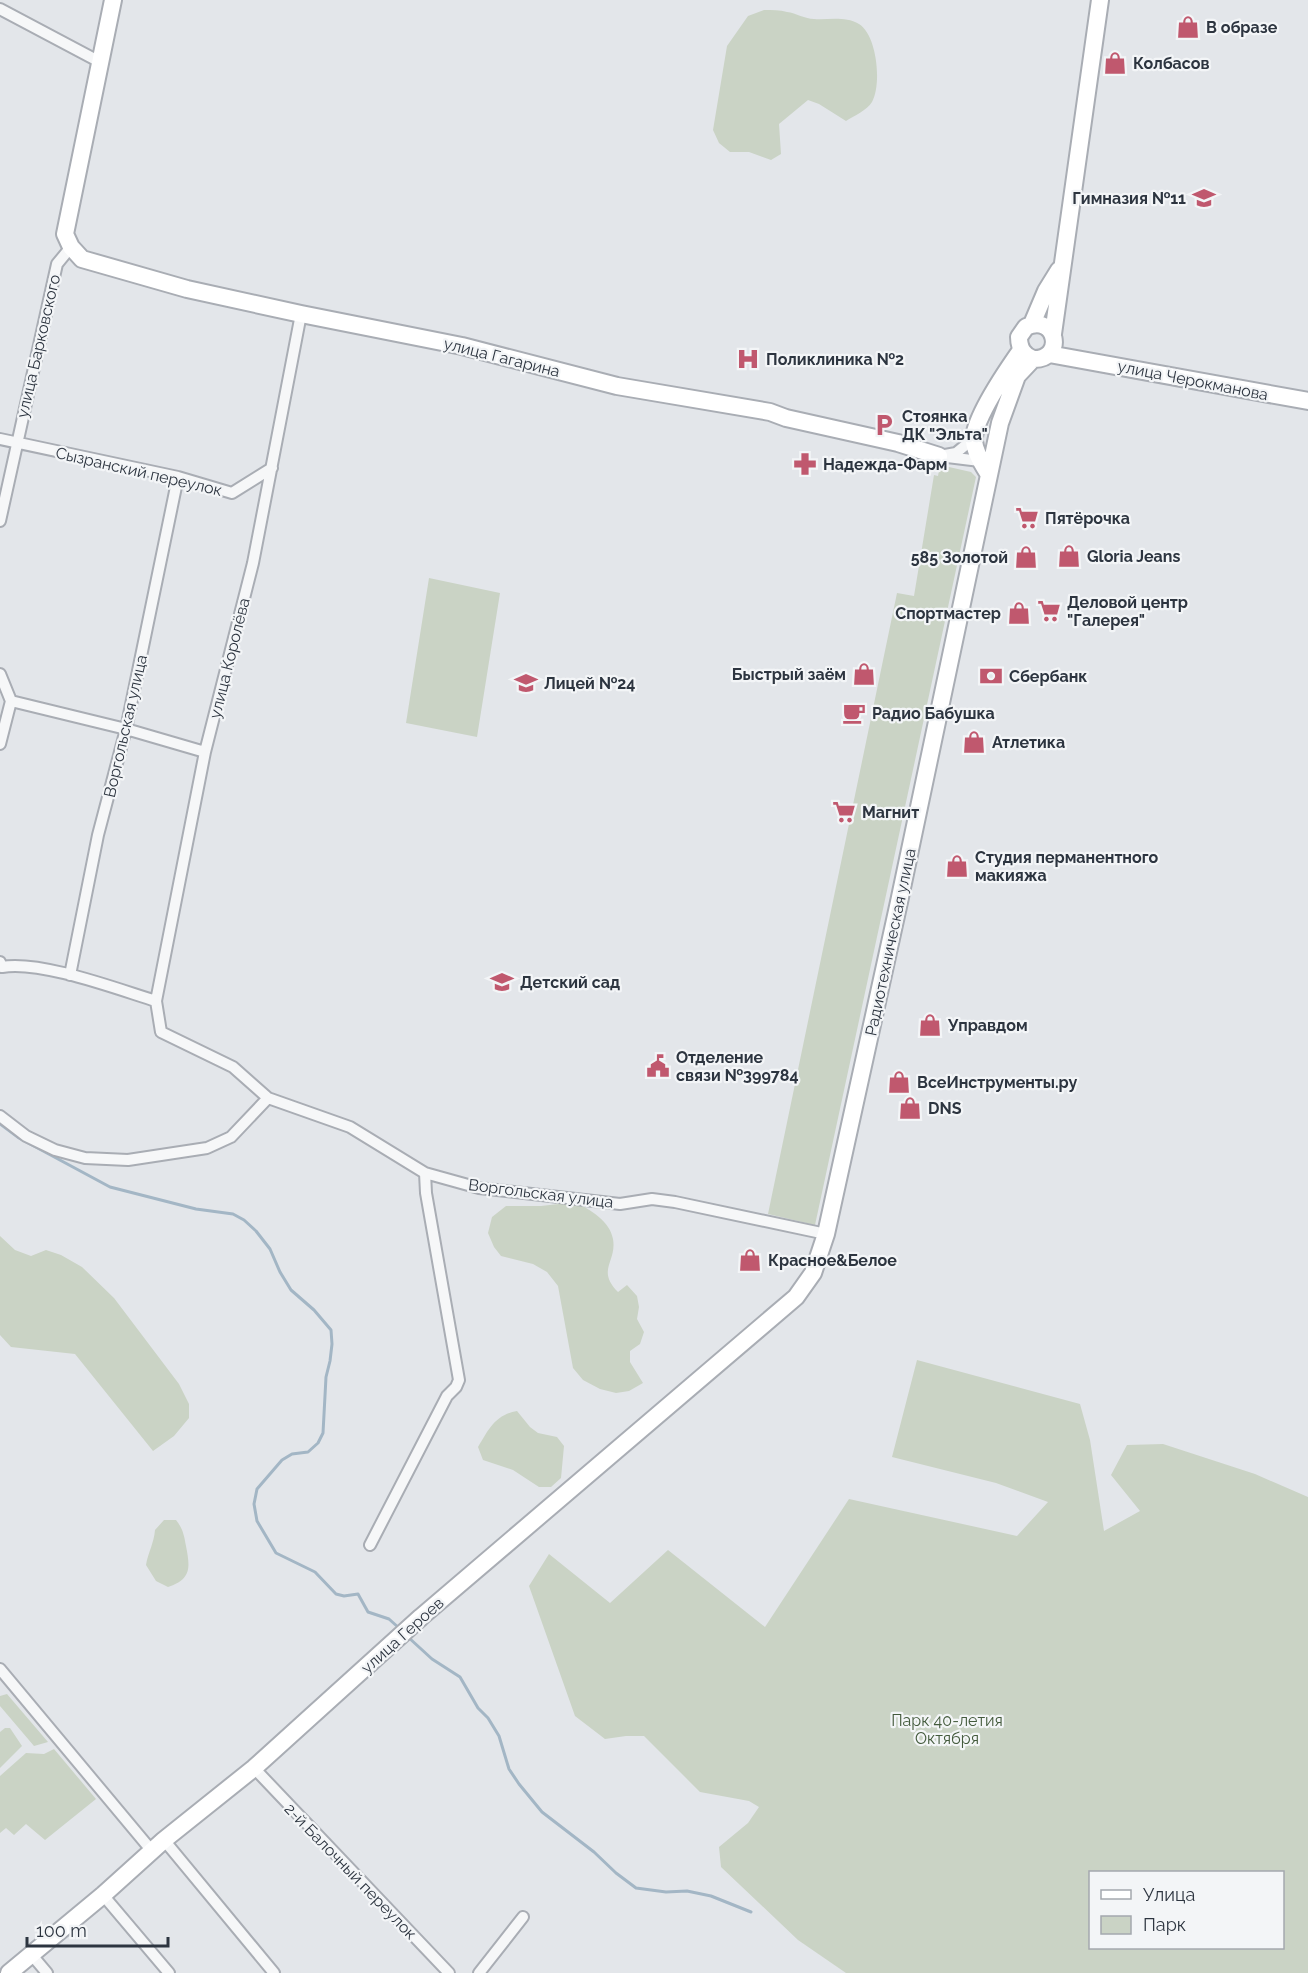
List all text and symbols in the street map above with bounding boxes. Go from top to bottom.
shop icon: В образе [1175,14,1201,40]
place label: В образе [1206,18,1278,37]
shop icon: Колбасов [1102,50,1128,76]
place label: Колбасов [1133,54,1209,73]
school or university icon: Гимназия №11 [1191,185,1217,211]
place label: Гимназия №11 [1072,189,1186,208]
street label: улица Барковского [13,273,64,420]
street label: улица Гагарина [442,334,562,381]
hospital icon: Поликлиника №2 [735,346,761,372]
place label: Поликлиника №2 [766,350,904,369]
street label: улица Черокманова [1116,357,1270,404]
place label: Стоянка ДК "Эльта" [902,407,988,444]
parking icon: Стоянка ДК "Эльта" [871,412,897,438]
street label: Сызранский переулок [54,443,224,500]
pharmacy icon: Надежда-Фарм [792,451,818,477]
place label: Надежда-Фарм [823,455,948,474]
supermarket icon: Пятёрочка [1014,505,1040,531]
place label: Пятёрочка [1045,509,1130,528]
shop icon: Gloria Jeans [1056,543,1082,569]
shop icon: 585 Золотой [1013,544,1039,570]
place label: Gloria Jeans [1087,547,1180,566]
place label: 585 Золотой [911,548,1008,567]
place label: Деловой центр "Галерея" [1067,593,1188,630]
street label: улица Королёва [205,596,254,720]
supermarket icon: Деловой центр "Галерея" [1036,598,1062,624]
shop icon: Спортмастер [1006,600,1032,626]
place label: Спортмастер [895,604,1001,623]
street label: Воргольская улица [100,653,151,799]
shop icon: Быстрый заём [851,661,877,687]
bank icon: Сбербанк [978,663,1004,689]
place label: Быстрый заём [732,665,846,684]
place label: Сбербанк [1009,667,1087,686]
school or university icon: Лицей №24 [513,670,539,696]
place label: Лицей №24 [544,674,635,693]
cafe icon: Радио Бабушка [841,700,867,726]
place label: Радио Бабушка [872,704,995,723]
shop icon: Атлетика [961,729,987,755]
place label: Атлетика [992,733,1065,752]
supermarket icon: Магнит [831,799,857,825]
place label: Магнит [862,803,919,822]
street label: Радиотехническая улица [861,846,920,1038]
place label: Студия перманентного макияжа [975,848,1158,885]
shop icon: Студия перманентного макияжа [944,853,970,879]
school or university icon: Детский сад [489,969,515,995]
place label: Детский сад [520,973,620,992]
shop icon: Управдом [917,1012,943,1038]
place label: Управдом [947,1016,1028,1035]
place label: Отделение связи №399784 [676,1048,799,1085]
public building icon: Отделение связи №399784 [645,1053,671,1079]
shop icon: ВсеИнструменты.ру [886,1069,912,1095]
place label: ВсеИнструменты.ру [917,1073,1077,1092]
shop icon: DNS [897,1095,923,1121]
place label: DNS [928,1099,962,1118]
street label: Воргольская улица [467,1175,615,1212]
shop icon: Красное&Белое [737,1247,763,1273]
place label: Красное&Белое [768,1251,897,1270]
street label: улица Героев [357,1593,447,1677]
park label: Парк 40-летия Октября [891,1711,1003,1748]
street label: 2-й Балочный переулок [281,1799,421,1943]
legend [1089,1871,1284,1949]
text: Улица [1143,1884,1195,1905]
scale bar [27,1910,168,1948]
text: Парк [1143,1914,1186,1935]
text: 100 m [36,1920,87,1941]

